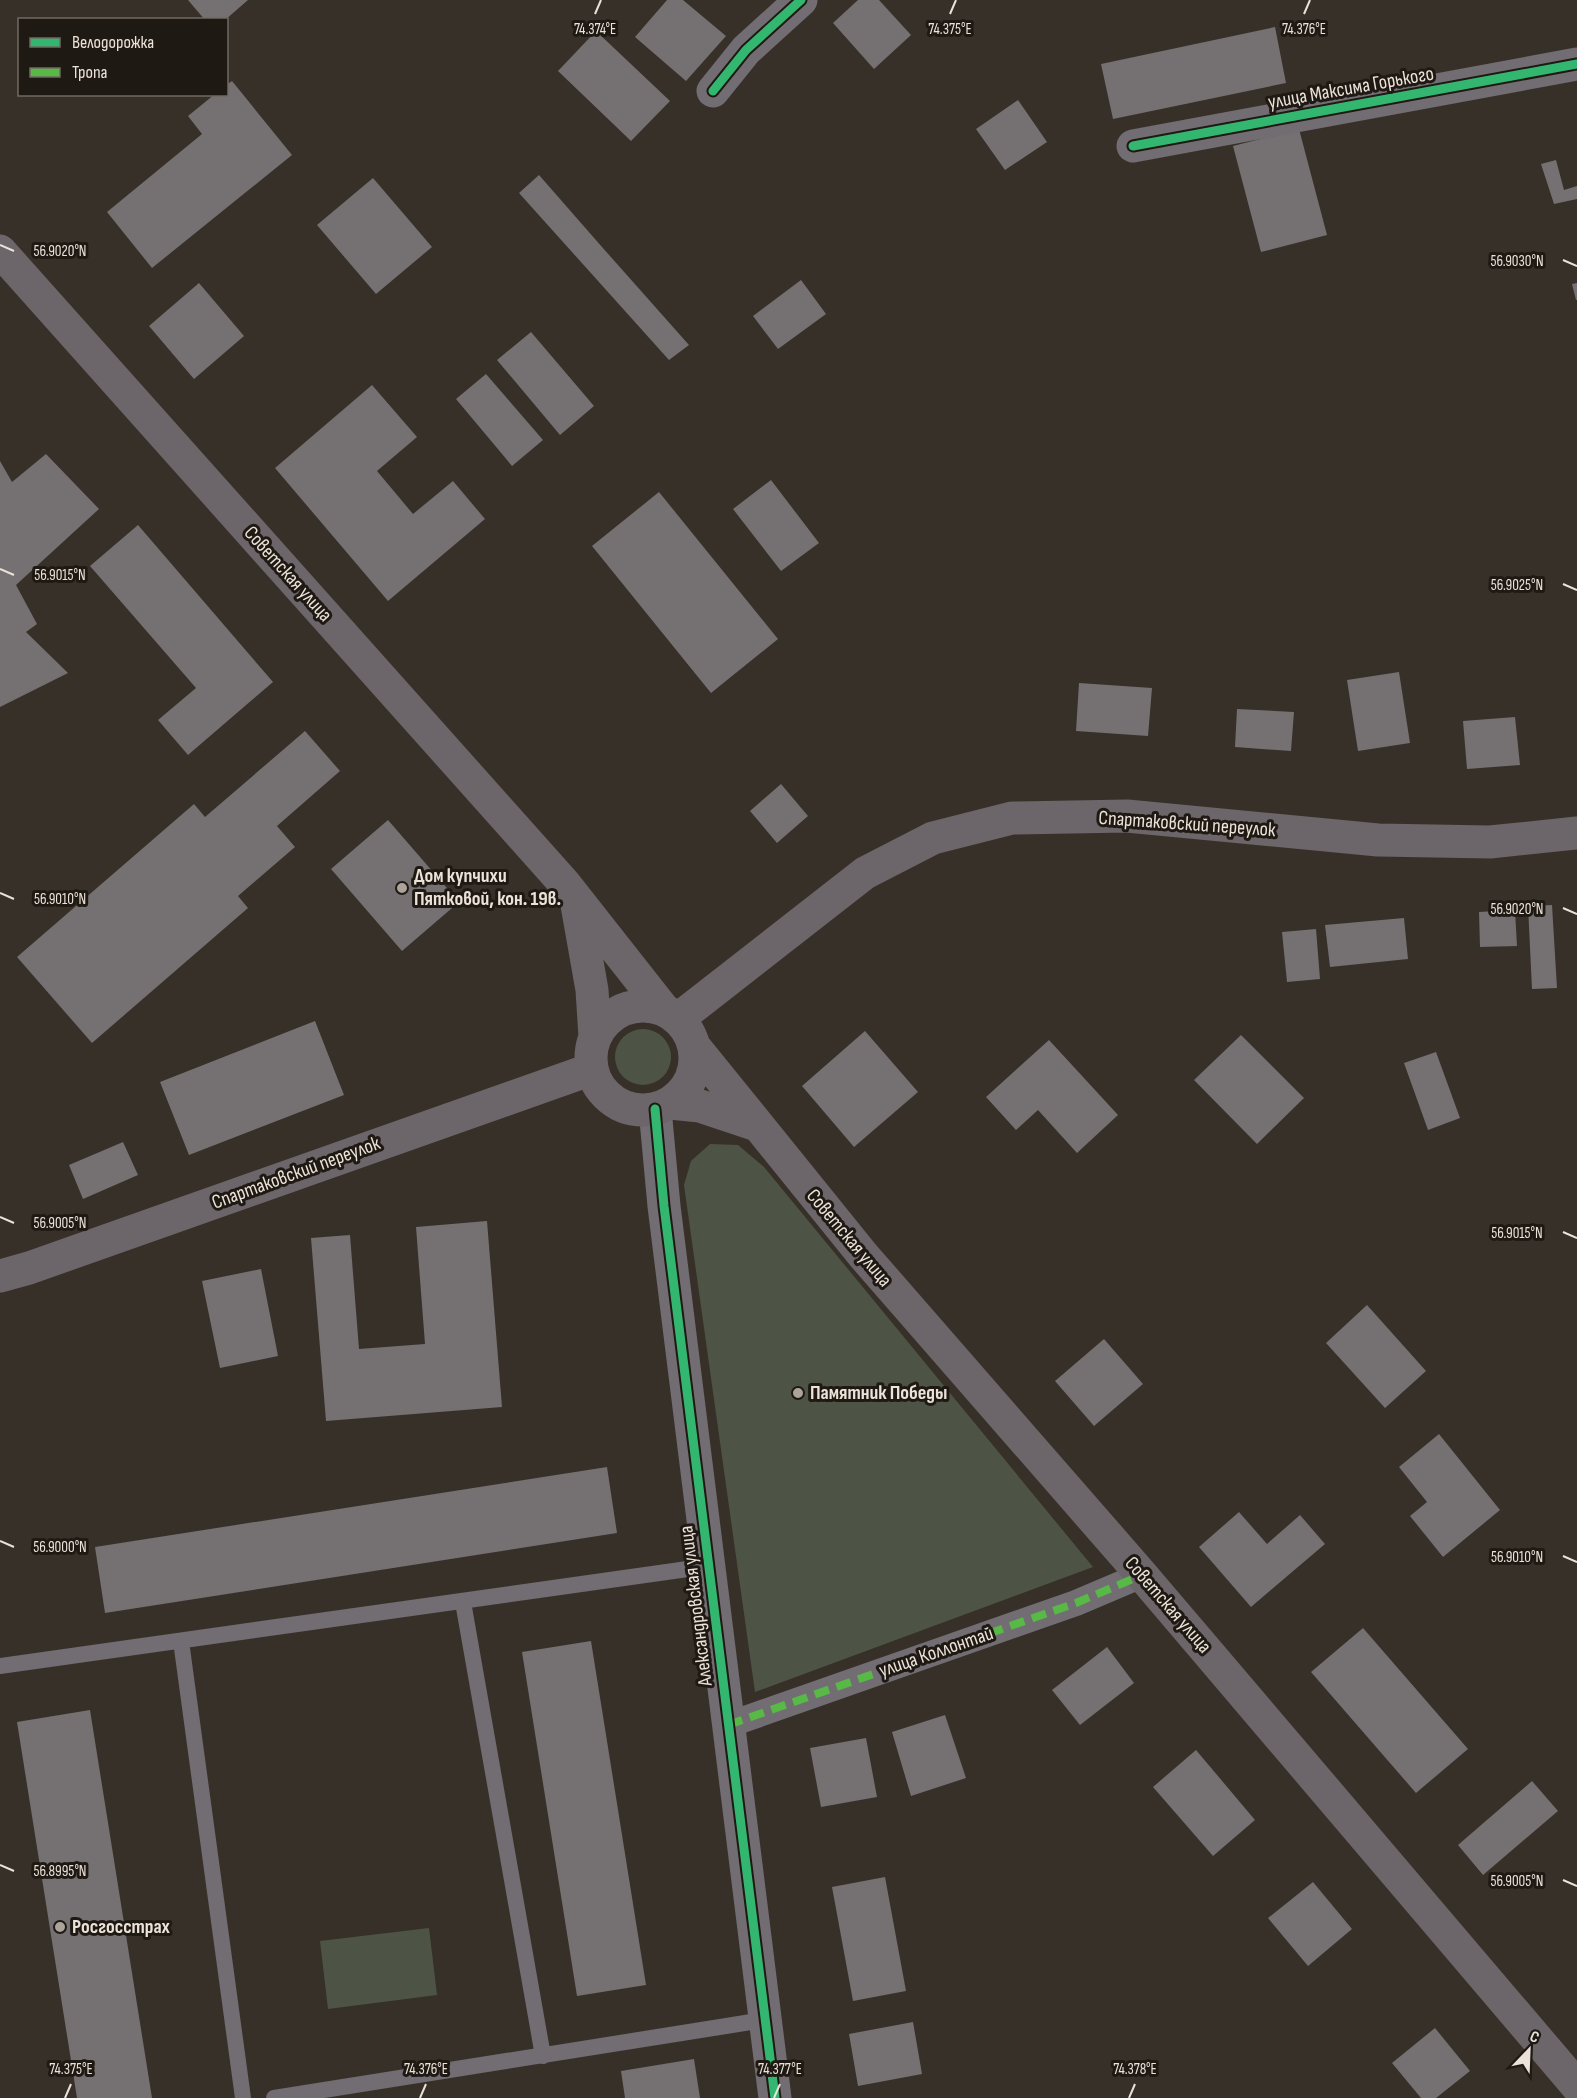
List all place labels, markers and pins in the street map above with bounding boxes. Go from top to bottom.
place label: Дом купчихи Пятковой, кон. 19в. [414,864,561,911]
marker: Дом купчихи Пятковой, кон. 19в. [395,881,409,895]
place label: Памятник Победы [810,1381,947,1405]
marker: Памятник Победы [791,1386,805,1400]
place label: Росгосстрах [72,1915,171,1939]
marker: Росгосстрах [53,1920,67,1934]

